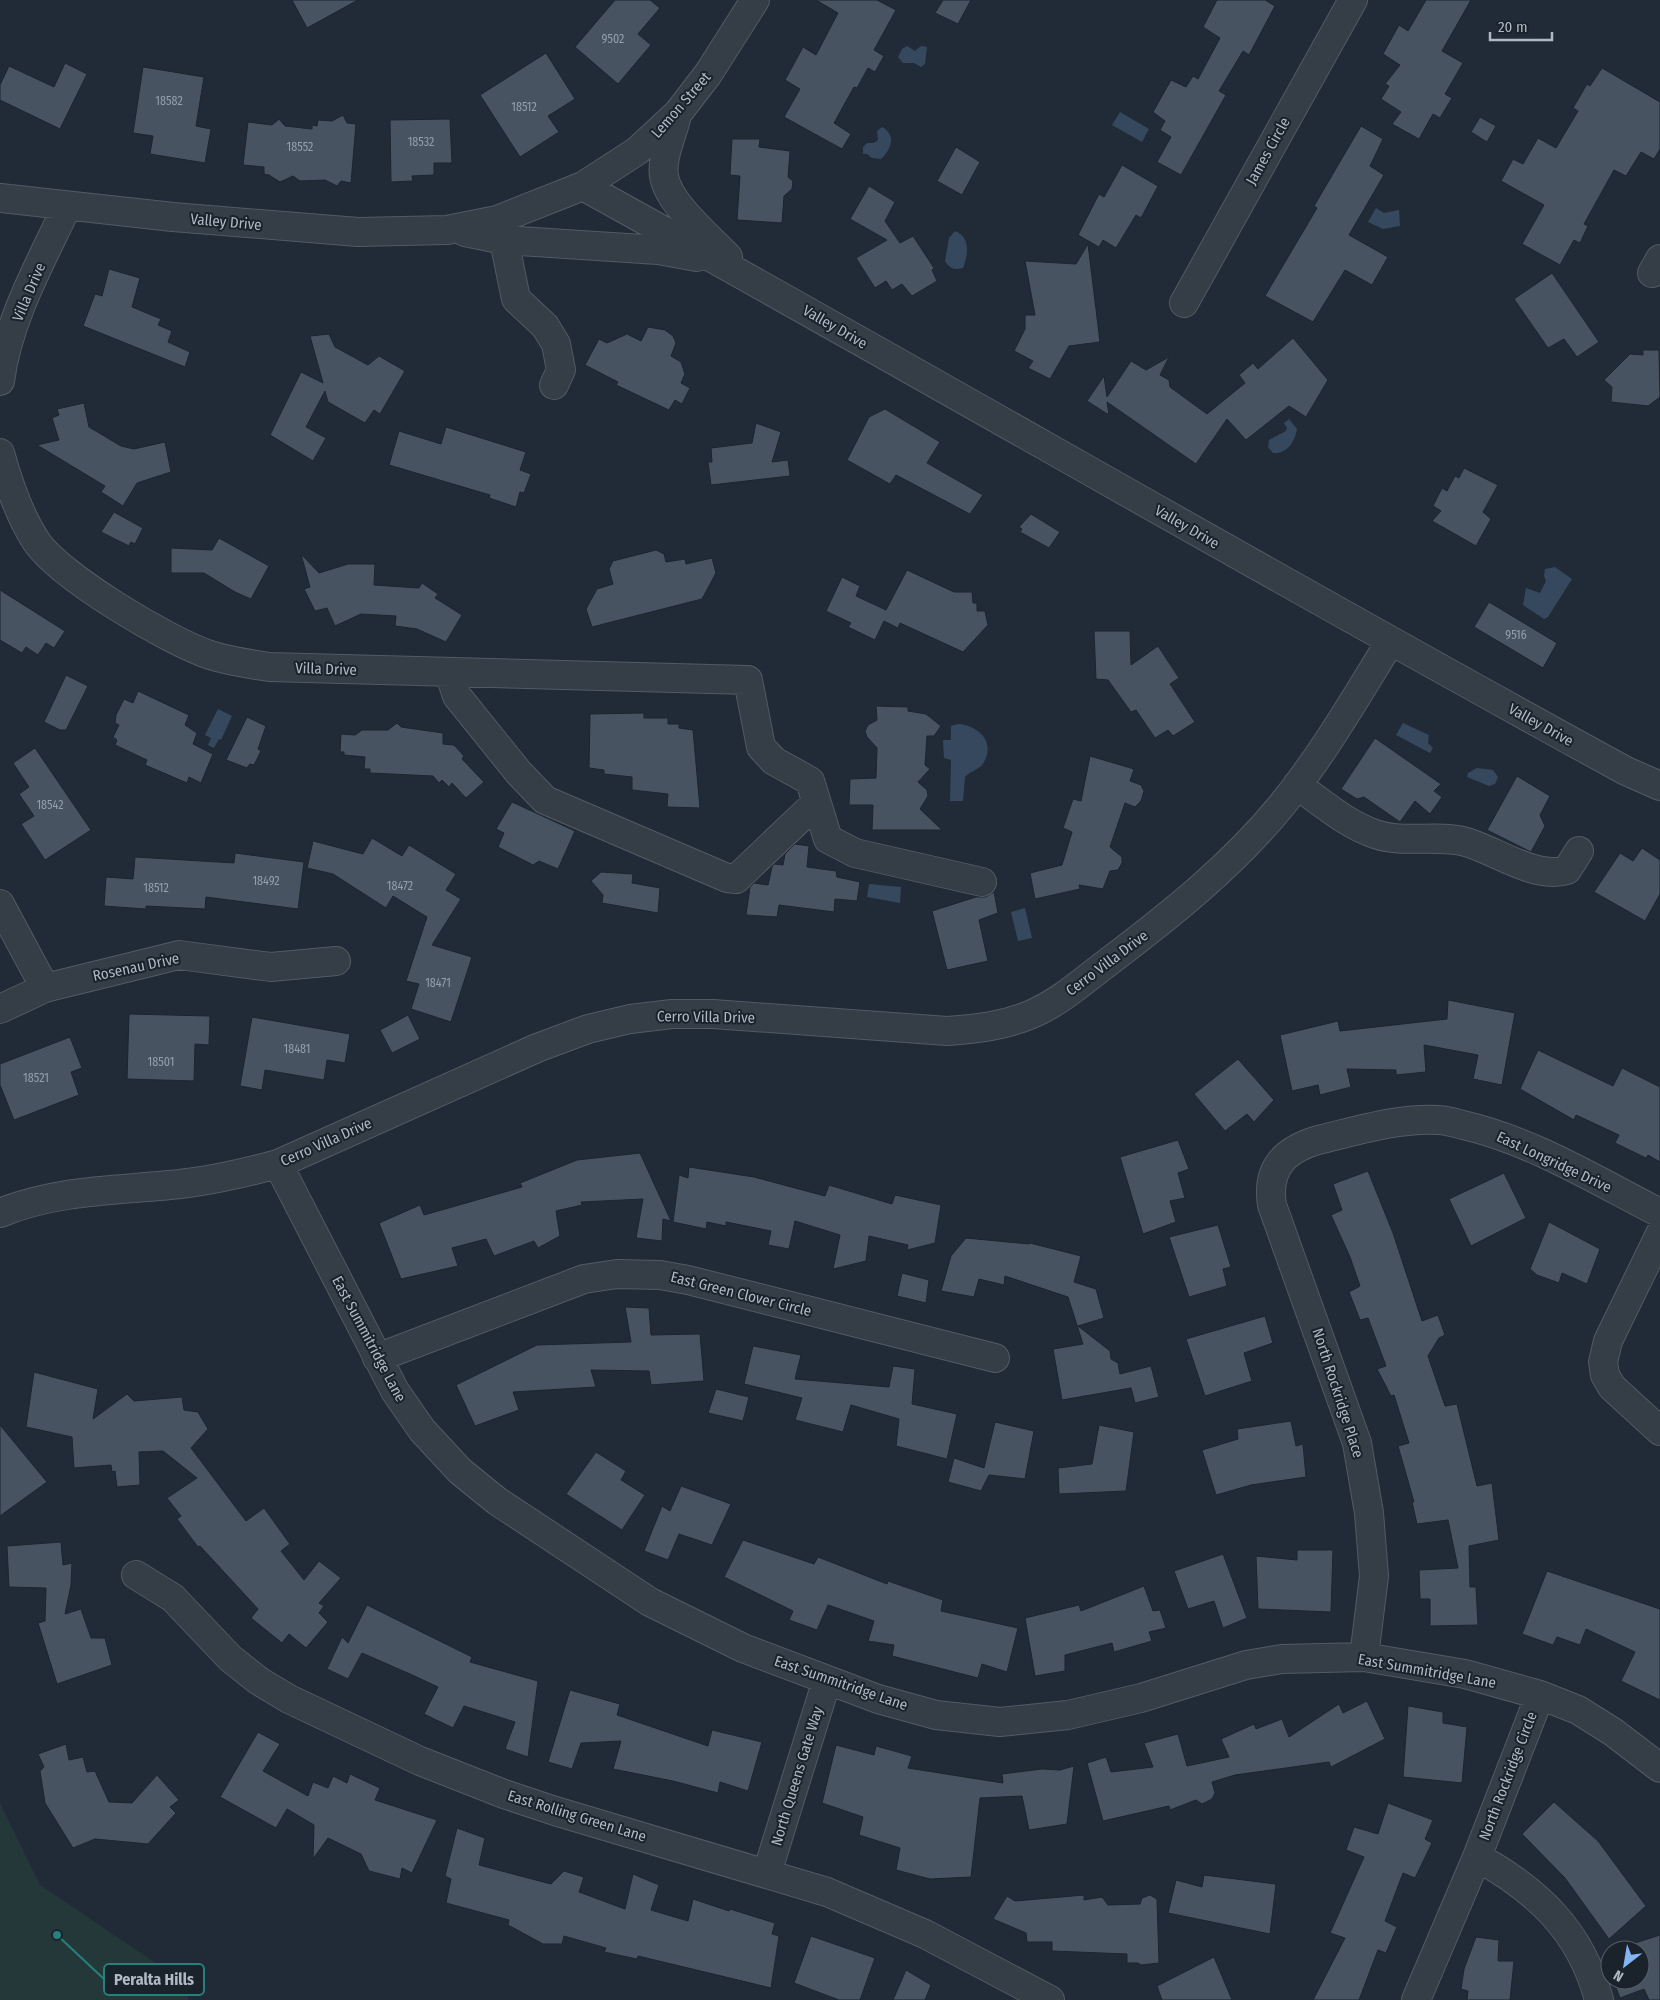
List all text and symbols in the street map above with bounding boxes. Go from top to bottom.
scale bar [1490,10,1552,42]
text: 20 m [1498,18,1528,36]
house number: 9502 [602,32,624,46]
street label: Lemon Street [647,68,715,142]
house number: 18582 [155,94,183,108]
house number: 18512 [511,100,537,114]
street label: James Circle [1242,114,1294,188]
house number: 18532 [408,135,434,149]
house number: 18552 [287,140,313,154]
street label: Valley Drive [190,210,262,234]
street label: Villa Drive [9,260,49,324]
street label: Valley Drive [800,301,870,353]
street label: Valley Drive [1152,501,1222,553]
house number: 9516 [1505,628,1527,642]
street label: Villa Drive [295,659,357,679]
street label: Valley Drive [1505,700,1577,750]
house number: 18542 [36,798,64,812]
house number: 18492 [252,874,280,888]
house number: 18472 [387,879,413,893]
house number: 18512 [143,881,169,895]
street label: Cerro Villa Drive [1062,926,1152,1000]
street label: Rosenau Drive [91,949,181,985]
house number: 18471 [425,976,451,990]
street label: Cerro Villa Drive [657,1007,755,1027]
house number: 18481 [284,1042,310,1056]
house number: 18501 [148,1055,174,1069]
house number: 18521 [23,1071,49,1085]
street label: Cerro Villa Drive [278,1114,374,1170]
street label: East Longridge Drive [1494,1128,1614,1196]
street label: East Green Clover Circle [669,1268,813,1320]
street label: East Summitridge Lane [328,1273,410,1405]
street label: North Rockridge Place [1309,1326,1367,1460]
street label: East Summitridge Lane [1357,1650,1497,1692]
street label: East Summitridge Lane [772,1652,910,1714]
street label: North Queens Gate Way [767,1704,827,1848]
street label: North Rockridge Circle [1475,1709,1541,1843]
street label: East Rolling Green Lane [506,1786,648,1846]
north arrow [1600,1940,1650,1990]
callout: Peralta Hills [104,1964,204,1995]
text: N [1611,1966,1627,1985]
text: Peralta Hills [114,1970,194,1989]

